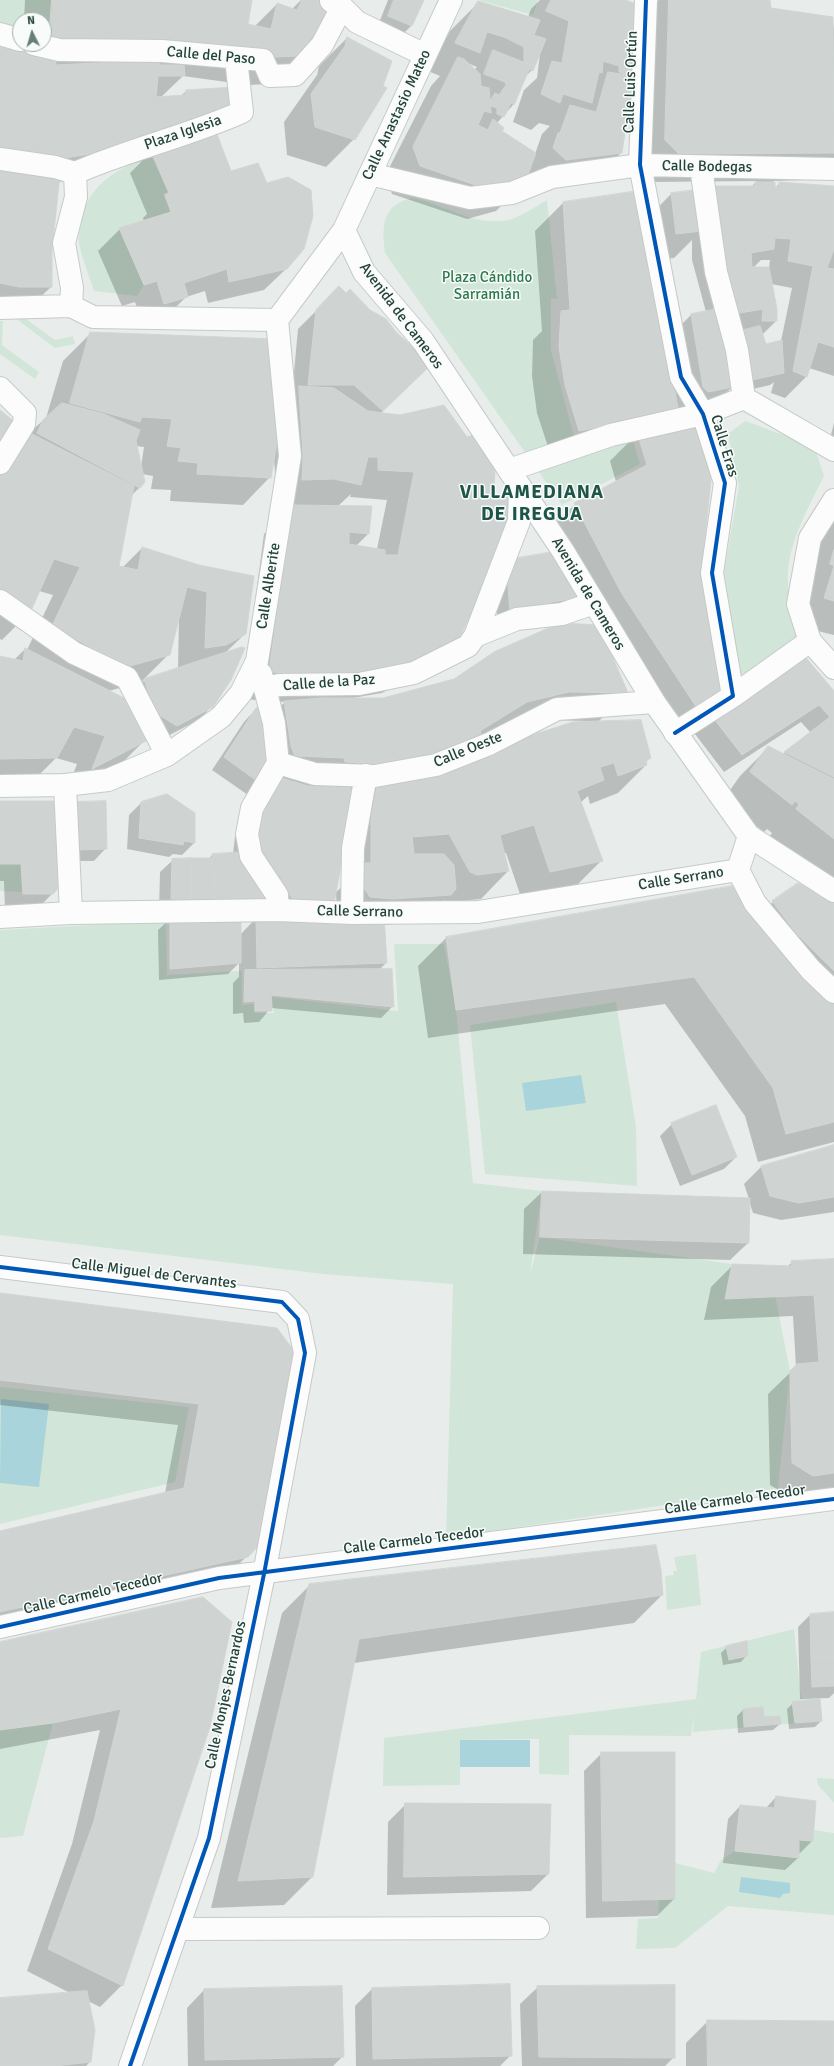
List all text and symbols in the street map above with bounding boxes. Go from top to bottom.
north arrow [12,12,52,52]
text: N [27,14,35,27]
street label: Calle Luis Ortún [620,30,642,134]
street label: Calle del Paso [166,43,256,69]
street label: Calle Anastasio Mateo [359,47,435,183]
street label: Plaza Iglesia [142,111,224,155]
street label: Calle Bodegas [662,157,752,177]
street label: Avenida de Cameros [355,259,447,373]
park label: Plaza Cándido Sarramián [442,269,532,304]
street label: Calle Eras [706,413,742,479]
district label: VILLAMEDIANA DE IREGUA [460,482,604,526]
street label: Avenida de Cameros [547,534,629,654]
street label: Calle Alberite [253,542,285,630]
street label: Calle de la Paz [282,671,376,695]
street label: Calle Oeste [431,728,505,772]
street label: Calle Serrano [637,863,725,895]
street label: Calle Serrano [317,902,403,922]
street label: Calle Miguel de Cervantes [70,1255,238,1293]
street label: Calle Carmelo Tecedor [663,1481,807,1519]
street label: Calle Carmelo Tecedor [342,1523,486,1559]
street label: Calle Carmelo Tecedor [22,1569,164,1619]
street label: Calle Monjes Bernardos [201,1619,251,1771]

